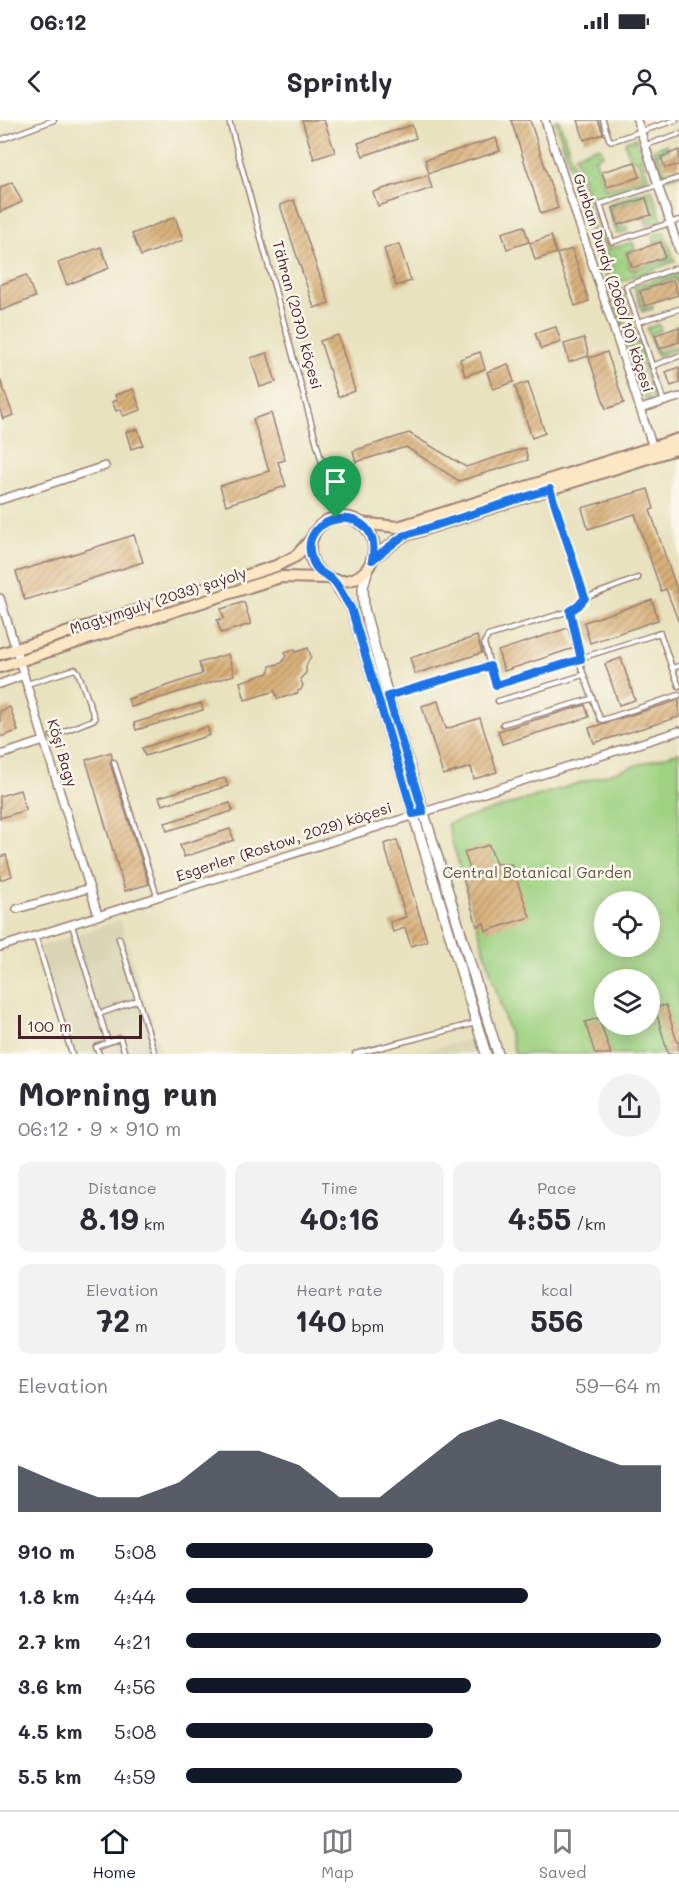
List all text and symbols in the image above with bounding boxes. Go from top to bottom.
text: 06:12 [30,7,86,36]
text: Sprintly [286,64,393,99]
icon: back [18,65,51,98]
icon: person [628,65,661,98]
street label: Gurban Durdy (2060/10) köçesi [569,171,659,395]
street label: Tähran (2070) köçesi [268,238,327,391]
pin [310,456,361,518]
icon: arrive [319,465,352,498]
street label: Magtymguly (2033) şaýoly [67,562,249,638]
street label: Köşi Bagy [43,716,83,789]
street label: Esgerler (Rostow, 2029) köçesi [173,797,394,885]
park label: Central Botanical Garden [442,862,632,882]
map controls [594,891,660,1035]
button: locate [594,891,660,957]
button: layers [594,969,660,1035]
scale bar [18,1012,142,1040]
text: 100 m [27,1015,72,1036]
text: Morning run [18,1071,218,1114]
button: share [598,1074,661,1137]
text: 06:12 · 9 × 910 m [18,1115,181,1141]
text: Distance [88,1177,157,1198]
text: Time [321,1177,358,1198]
text: Pace [537,1177,576,1198]
text: 8.19 [79,1198,139,1238]
text: 40:16 [300,1198,379,1238]
text: 4:55 [508,1198,571,1238]
text: km [139,1213,165,1234]
text: /km [571,1213,606,1234]
text: Elevation [86,1279,158,1300]
text: Heart rate [296,1279,383,1300]
text: kcal [541,1279,573,1300]
text: 72 [96,1300,130,1340]
text: 140 [295,1300,346,1340]
text: 556 [530,1300,583,1340]
text: m [130,1315,148,1336]
text: bpm [346,1315,384,1336]
text: Elevation [18,1372,108,1398]
text: 59–64 m [575,1372,661,1398]
text: 910 m [18,1538,75,1564]
text: 5:08 [114,1538,156,1564]
text: 1.8 km [18,1583,79,1609]
text: 4:44 [114,1583,155,1609]
text: 2.7 km [18,1628,80,1654]
text: 4:21 [114,1628,152,1654]
text: 3.6 km [18,1673,82,1699]
text: 4:56 [114,1673,156,1699]
text: 4.5 km [18,1718,82,1744]
text: 5:08 [114,1718,156,1744]
text: 5.5 km [18,1763,81,1789]
text: 4:59 [114,1763,155,1789]
tab: Home [92,1825,136,1882]
tab: Map [321,1825,354,1882]
tab: Saved [539,1825,586,1882]

